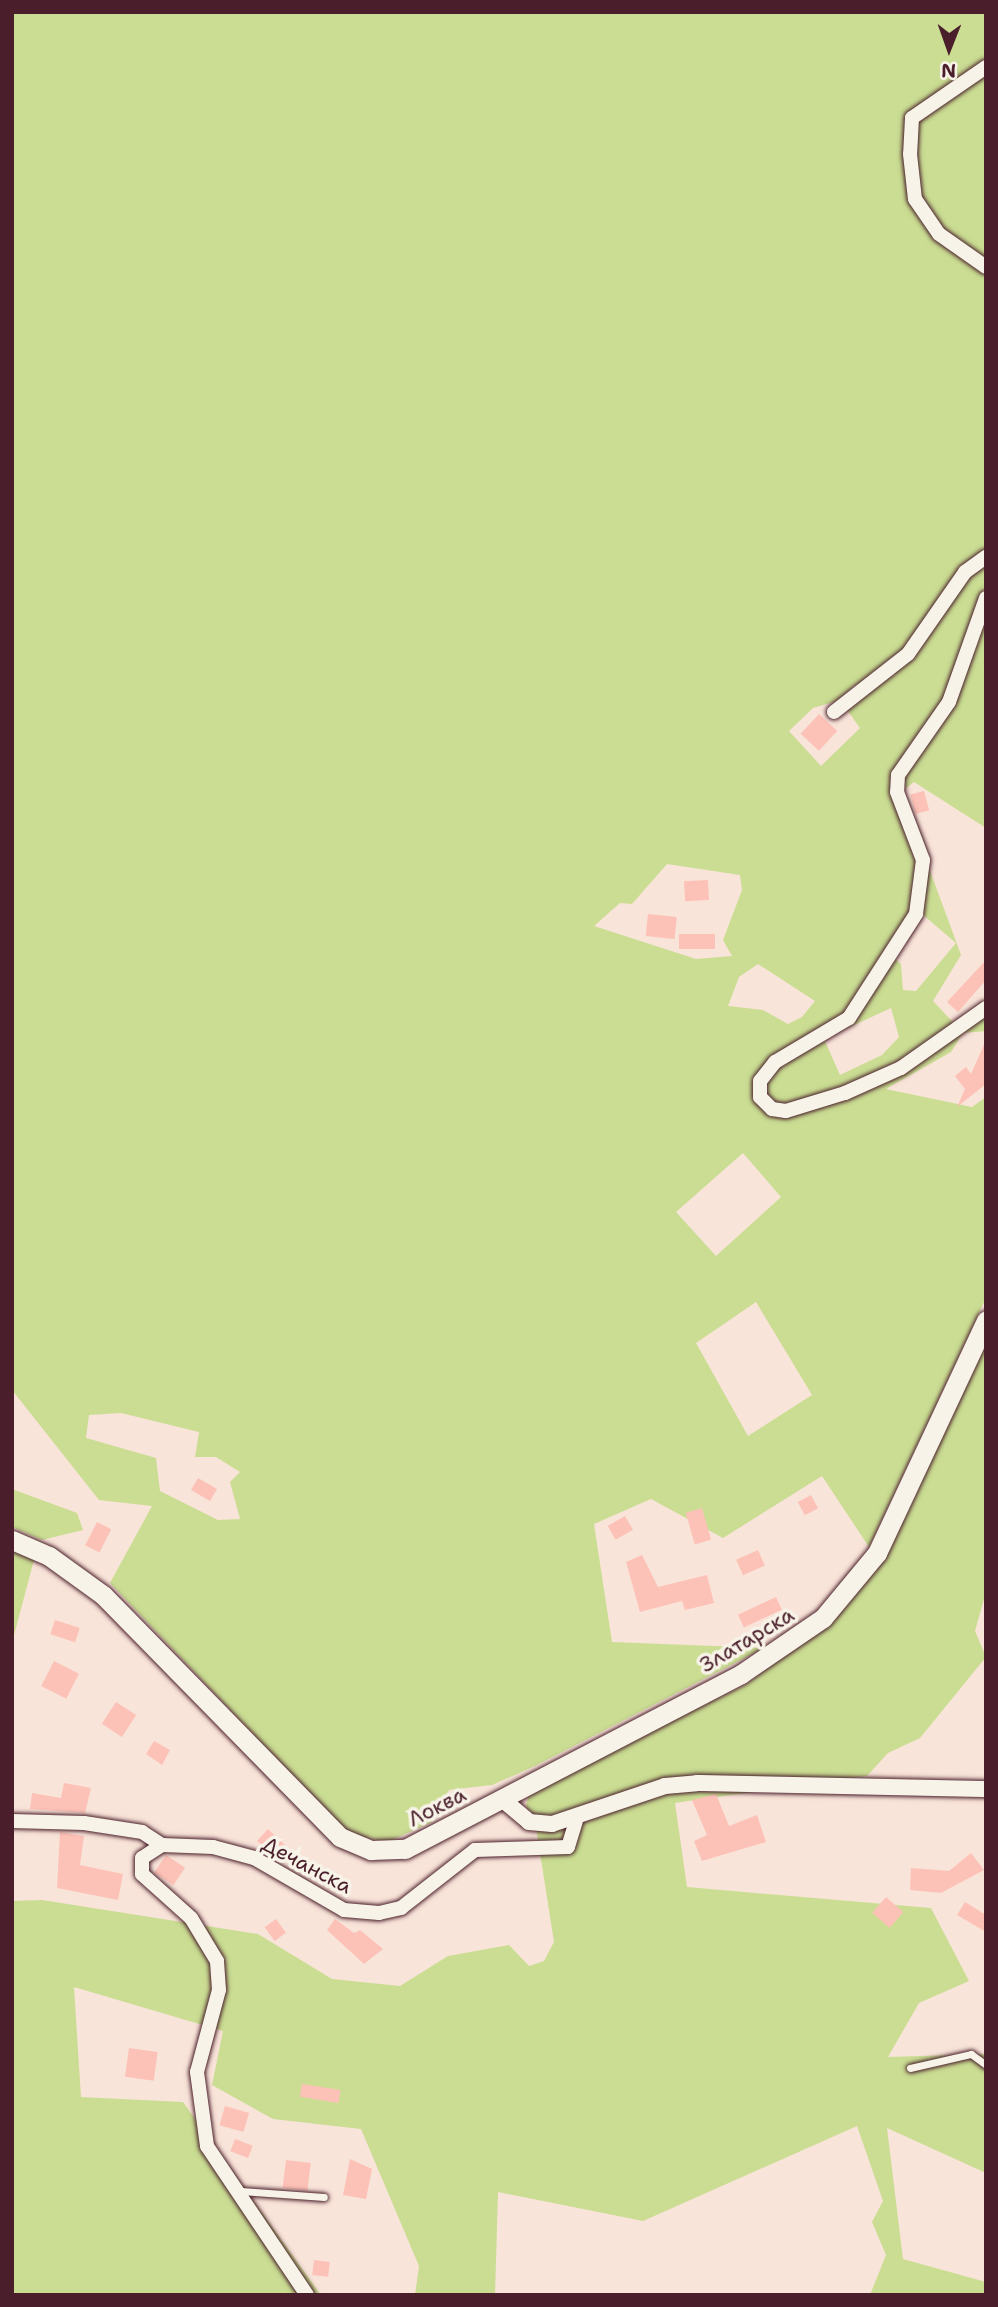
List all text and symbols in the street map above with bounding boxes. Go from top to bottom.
north arrow [914,14,984,84]
text: N [941,58,956,83]
street label: Златарска [695,1602,799,1678]
street label: Локва [404,1782,470,1832]
street label: Дечанска [258,1831,356,1899]

